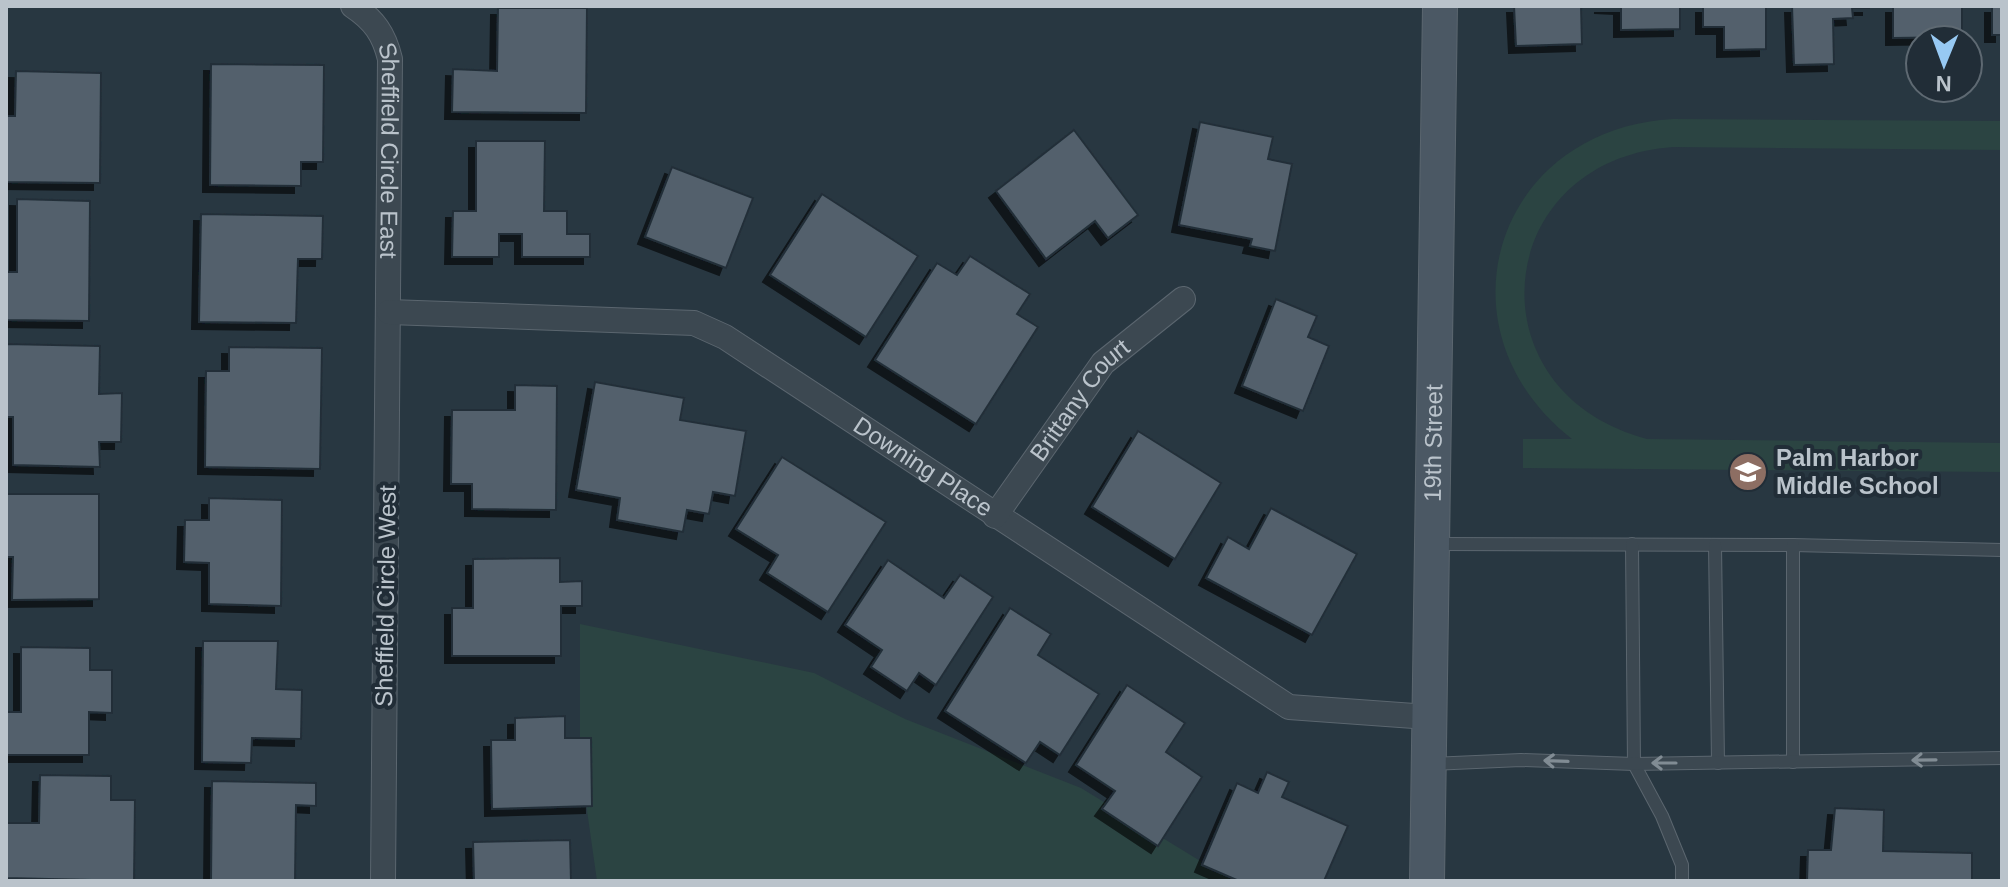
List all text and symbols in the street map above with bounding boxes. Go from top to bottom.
north arrow [1904,24,1984,104]
street label: Sheffield Circle East [373,39,404,259]
text: N [1935,71,1952,96]
street label: Brittany Court [1024,333,1135,466]
street label: 19th Street [1419,384,1447,502]
street label: Downing Place [849,411,998,522]
place label: Palm Harbor Middle School [1776,444,1939,499]
school or university icon: Palm Harbor Middle School [1727,451,1769,493]
street label: Sheffield Circle West [370,485,401,707]
one-way arrow [1911,752,1938,768]
one-way arrow [1543,754,1570,769]
one-way arrow [1651,755,1678,771]

